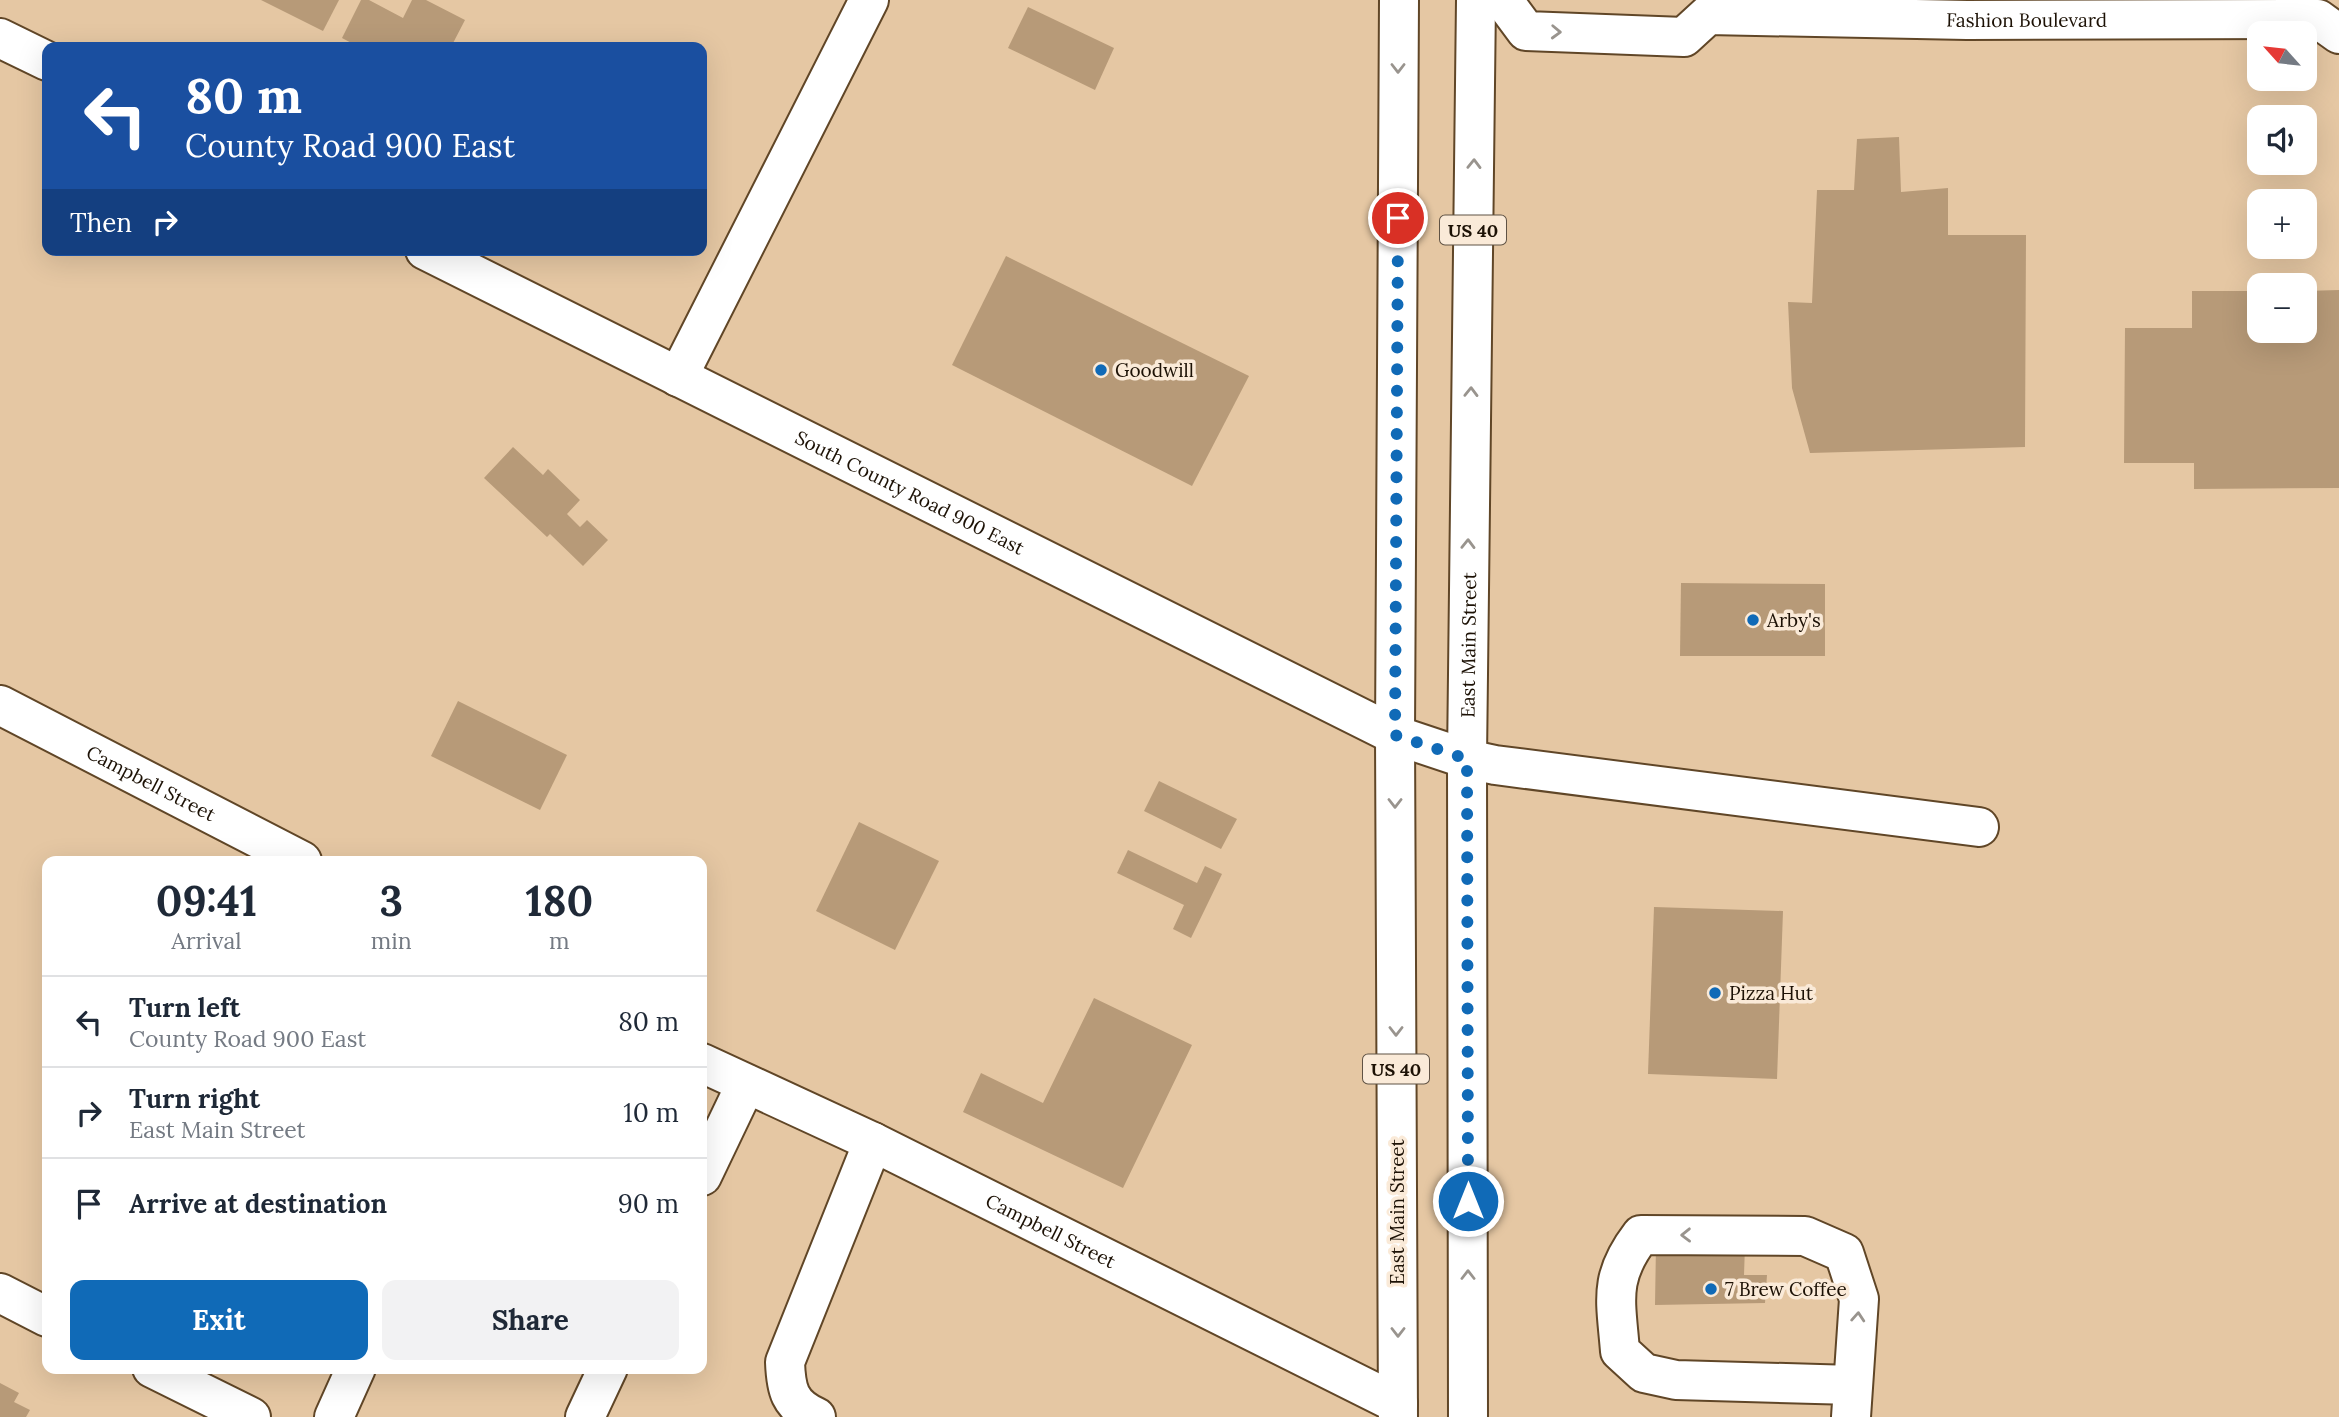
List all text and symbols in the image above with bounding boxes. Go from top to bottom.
street label: Fashion Boulevard [1946,8,2107,32]
north arrow [2247,21,2317,91]
map controls [2247,21,2317,343]
one-way arrow [1550,25,1561,40]
one-way arrow [1391,63,1406,74]
text: 80 m [185,64,302,126]
icon: left [70,70,161,161]
button: sound [2247,105,2317,175]
text: County Road 900 East [185,125,515,166]
one-way arrow [1466,159,1482,169]
pin [1368,188,1428,248]
button: + [2247,189,2317,259]
icon: arrive [1379,199,1417,237]
icon: right [146,203,184,241]
text: Then [70,206,132,239]
road number: US 40 [1440,215,1506,244]
button: − [2247,273,2317,343]
place label: Goodwill [1115,358,1194,382]
marker: Goodwill [1093,362,1109,378]
one-way arrow [1463,386,1479,397]
street label: South County Road 900 East [791,425,1029,560]
one-way arrow [1461,538,1476,549]
street label: East Main Street [1455,571,1481,718]
place label: Arby's [1766,608,1821,632]
marker: Arby's [1745,612,1761,628]
street label: Campbell Street [82,740,220,827]
one-way arrow [1387,798,1403,809]
text: 09:41 [156,874,257,928]
text: 3 [380,874,403,928]
text: 180 [526,874,593,928]
text: Arrival [171,926,242,955]
text: min [371,926,412,955]
text: m [549,926,570,955]
place label: Pizza Hut [1729,981,1814,1005]
marker: Pizza Hut [1707,985,1723,1001]
text: Turn left [129,991,240,1024]
icon: left [70,1003,108,1041]
text: 80 m [618,1005,679,1038]
text: County Road 900 East [129,1024,366,1053]
one-way arrow [1388,1026,1404,1036]
road number: US 40 [1363,1054,1429,1084]
text: Turn right [129,1082,260,1115]
icon: right [70,1094,108,1132]
text: 10 m [623,1096,679,1129]
text: East Main Street [129,1115,305,1144]
street label: East Main Street [1385,1138,1409,1285]
position arrow [1431,1164,1505,1238]
icon: arrive [70,1185,108,1223]
text: Arrive at destination [129,1187,387,1220]
text: 90 m [618,1187,679,1220]
street label: Campbell Street [982,1188,1120,1273]
one-way arrow [1680,1227,1691,1243]
one-way arrow [1460,1270,1476,1280]
place label: 7 Brew Coffee [1725,1277,1847,1301]
button: Exit [70,1280,368,1360]
button: Share [382,1280,679,1360]
marker: 7 Brew Coffee [1703,1281,1719,1297]
one-way arrow [1850,1311,1865,1322]
one-way arrow [1390,1327,1406,1337]

